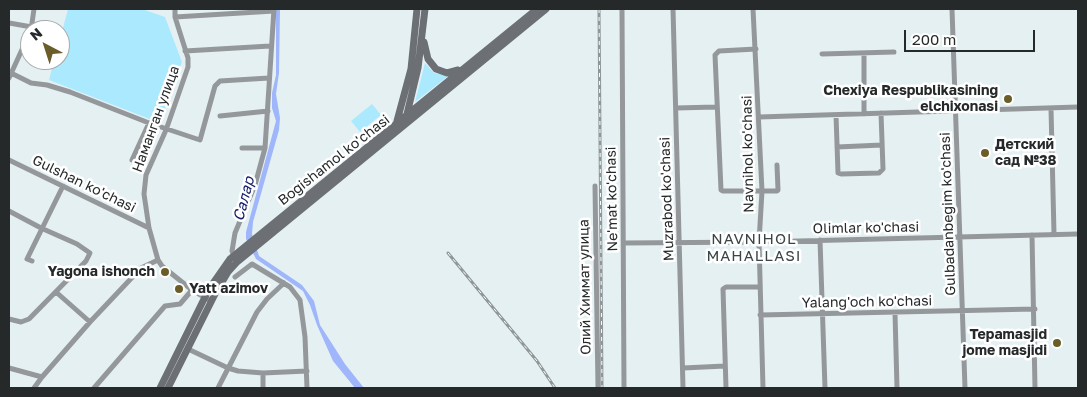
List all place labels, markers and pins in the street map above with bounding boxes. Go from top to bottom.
place label: Chexiya Respublikasining elchixonasi [823,83,998,115]
marker: Chexiya Respublikasining elchixonasi [1002,93,1014,105]
place label: Детский сад №38 [995,137,1056,170]
marker: Детский сад №38 [979,147,991,159]
place label: Yagona ishonch [48,264,155,280]
marker: Yagona ishonch [159,266,171,278]
place label: Yatt azimov [189,281,268,297]
marker: Yatt azimov [173,283,185,295]
place label: Tepamasjid jome masjidi [962,327,1047,360]
marker: Tepamasjid jome masjidi [1051,337,1063,349]

